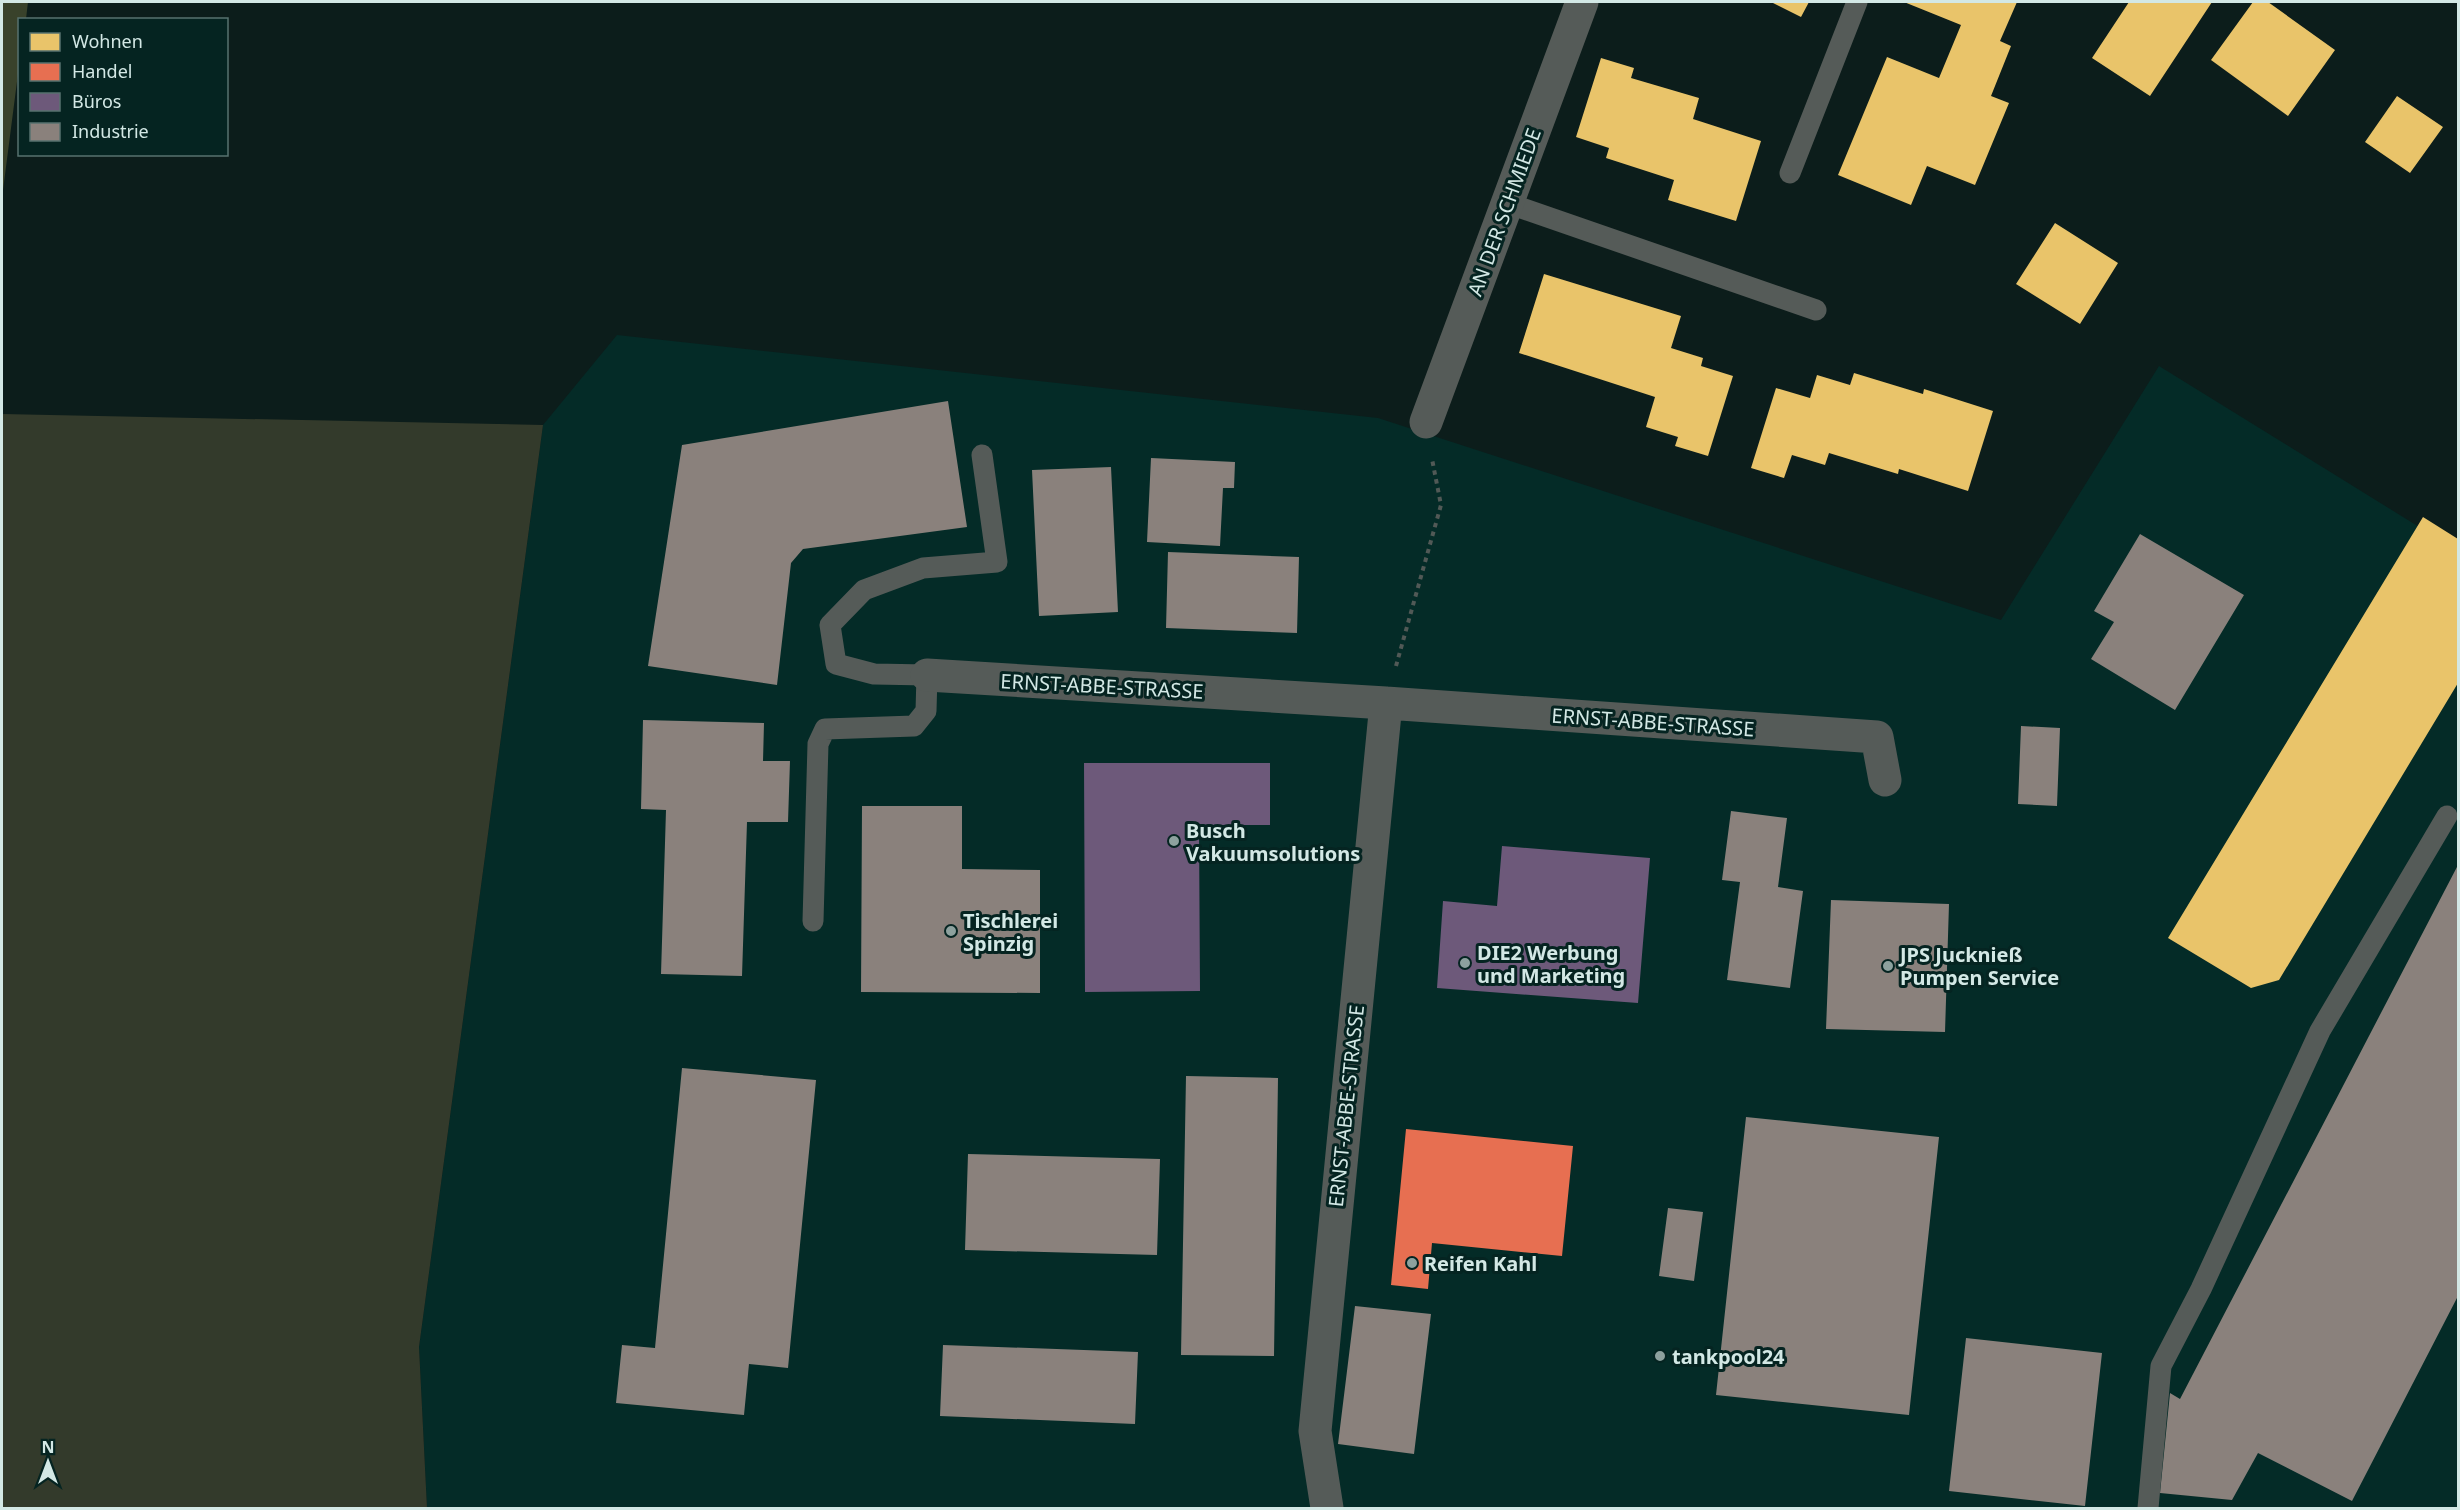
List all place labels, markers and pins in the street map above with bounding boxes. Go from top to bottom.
place label: Busch Vakuumsolutions [1186,817,1360,867]
marker: Busch Vakuumsolutions [1167,834,1181,848]
place label: Tischlerei Spinzig [963,907,1058,957]
marker: Tischlerei Spinzig [944,924,958,938]
place label: DIE2 Werbung und Marketing [1477,939,1625,989]
place label: JPS Jucknieß Pumpen Service [1898,941,2059,991]
marker: DIE2 Werbung und Marketing [1458,956,1472,970]
marker: JPS Jucknieß Pumpen Service [1881,959,1895,973]
place label: Reifen Kahl [1424,1250,1537,1277]
marker: Reifen Kahl [1405,1256,1419,1270]
place label: tankpool24 [1672,1343,1785,1370]
marker: tankpool24 [1653,1349,1667,1363]

